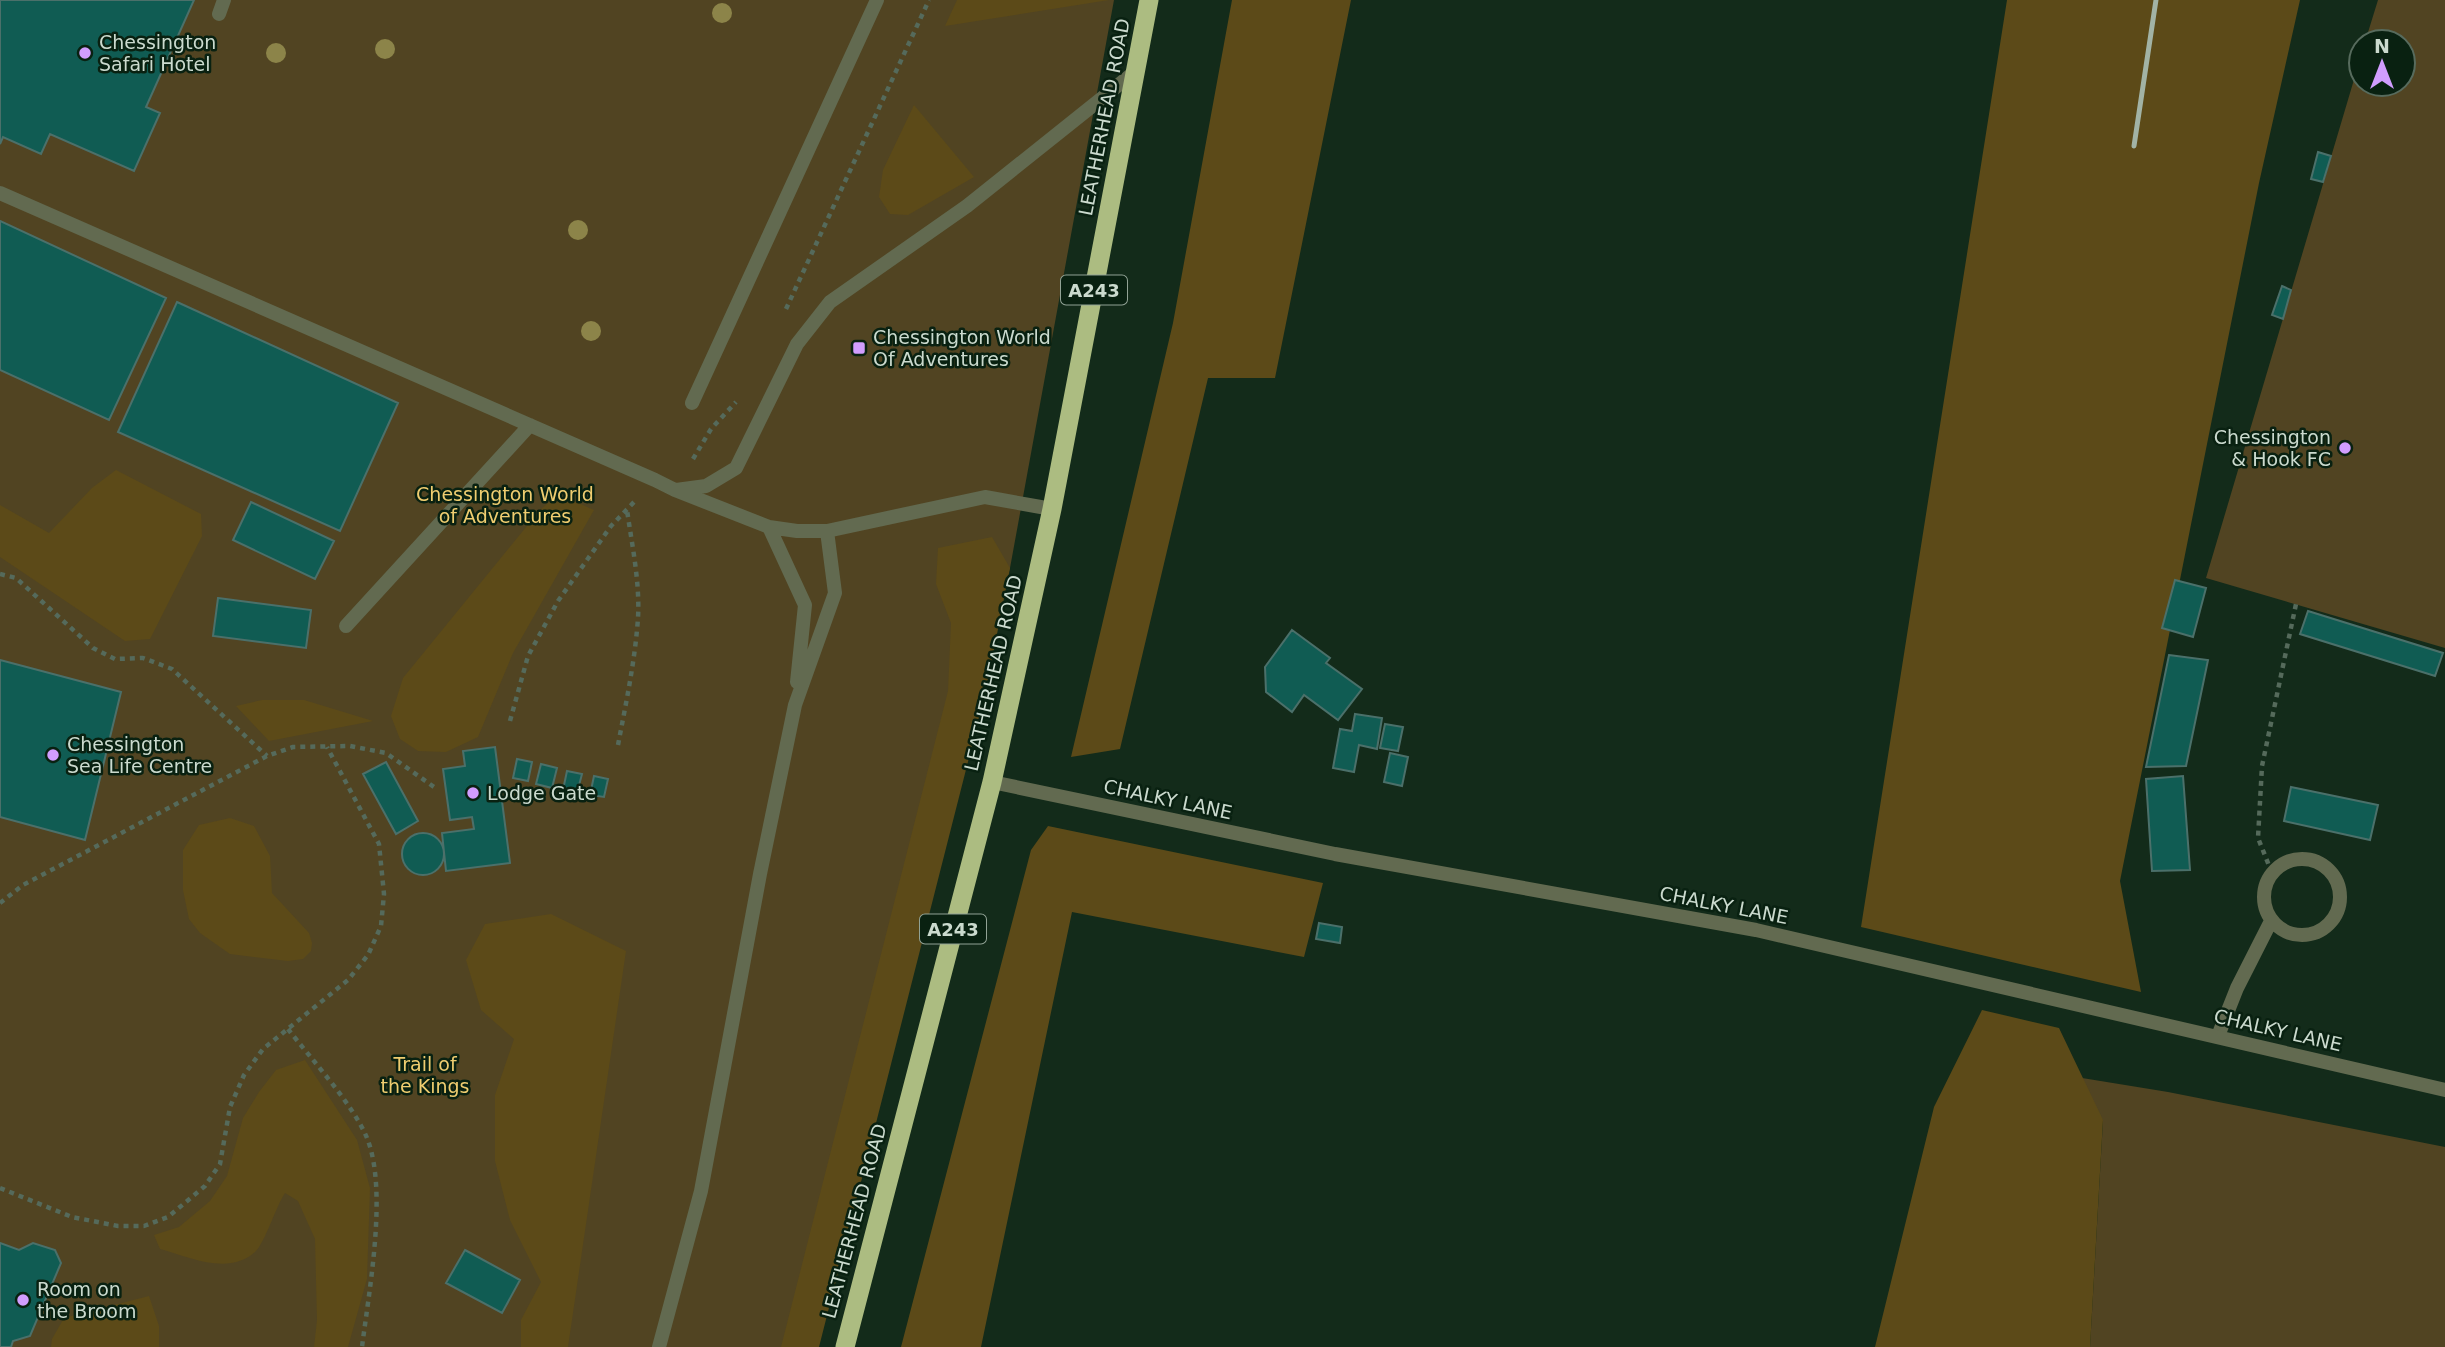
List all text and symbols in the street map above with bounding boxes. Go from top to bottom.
street label: LEATHERHEAD ROAD [1074,16,1134,218]
north arrow [2347,28,2417,98]
place label: Chessington Safari Hotel [99,31,216,75]
text: N [2374,35,2390,57]
marker: Chessington Safari Hotel [77,45,93,61]
road number: A243 [1061,276,1127,304]
place label: Chessington World Of Adventures [873,326,1051,370]
marker: Chessington World Of Adventures [851,340,867,356]
place label: Chessington & Hook FC [2214,426,2331,470]
marker: Chessington & Hook FC [2337,440,2353,456]
park label: Chessington World of Adventures [416,483,594,527]
street label: LEATHERHEAD ROAD [960,573,1026,773]
place label: Chessington Sea Life Centre [67,733,212,777]
marker: Chessington Sea Life Centre [45,747,61,763]
street label: CHALKY LANE [1102,775,1234,823]
place label: Lodge Gate [487,782,596,804]
marker: Lodge Gate [465,785,481,801]
street label: CHALKY LANE [1658,882,1790,928]
road number: A243 [920,914,986,944]
street label: CHALKY LANE [2212,1005,2344,1055]
park label: Trail of the Kings [381,1053,469,1097]
street label: LEATHERHEAD ROAD [817,1121,891,1321]
place label: Room on the Broom [37,1278,136,1322]
marker: Room on the Broom [15,1292,31,1308]

